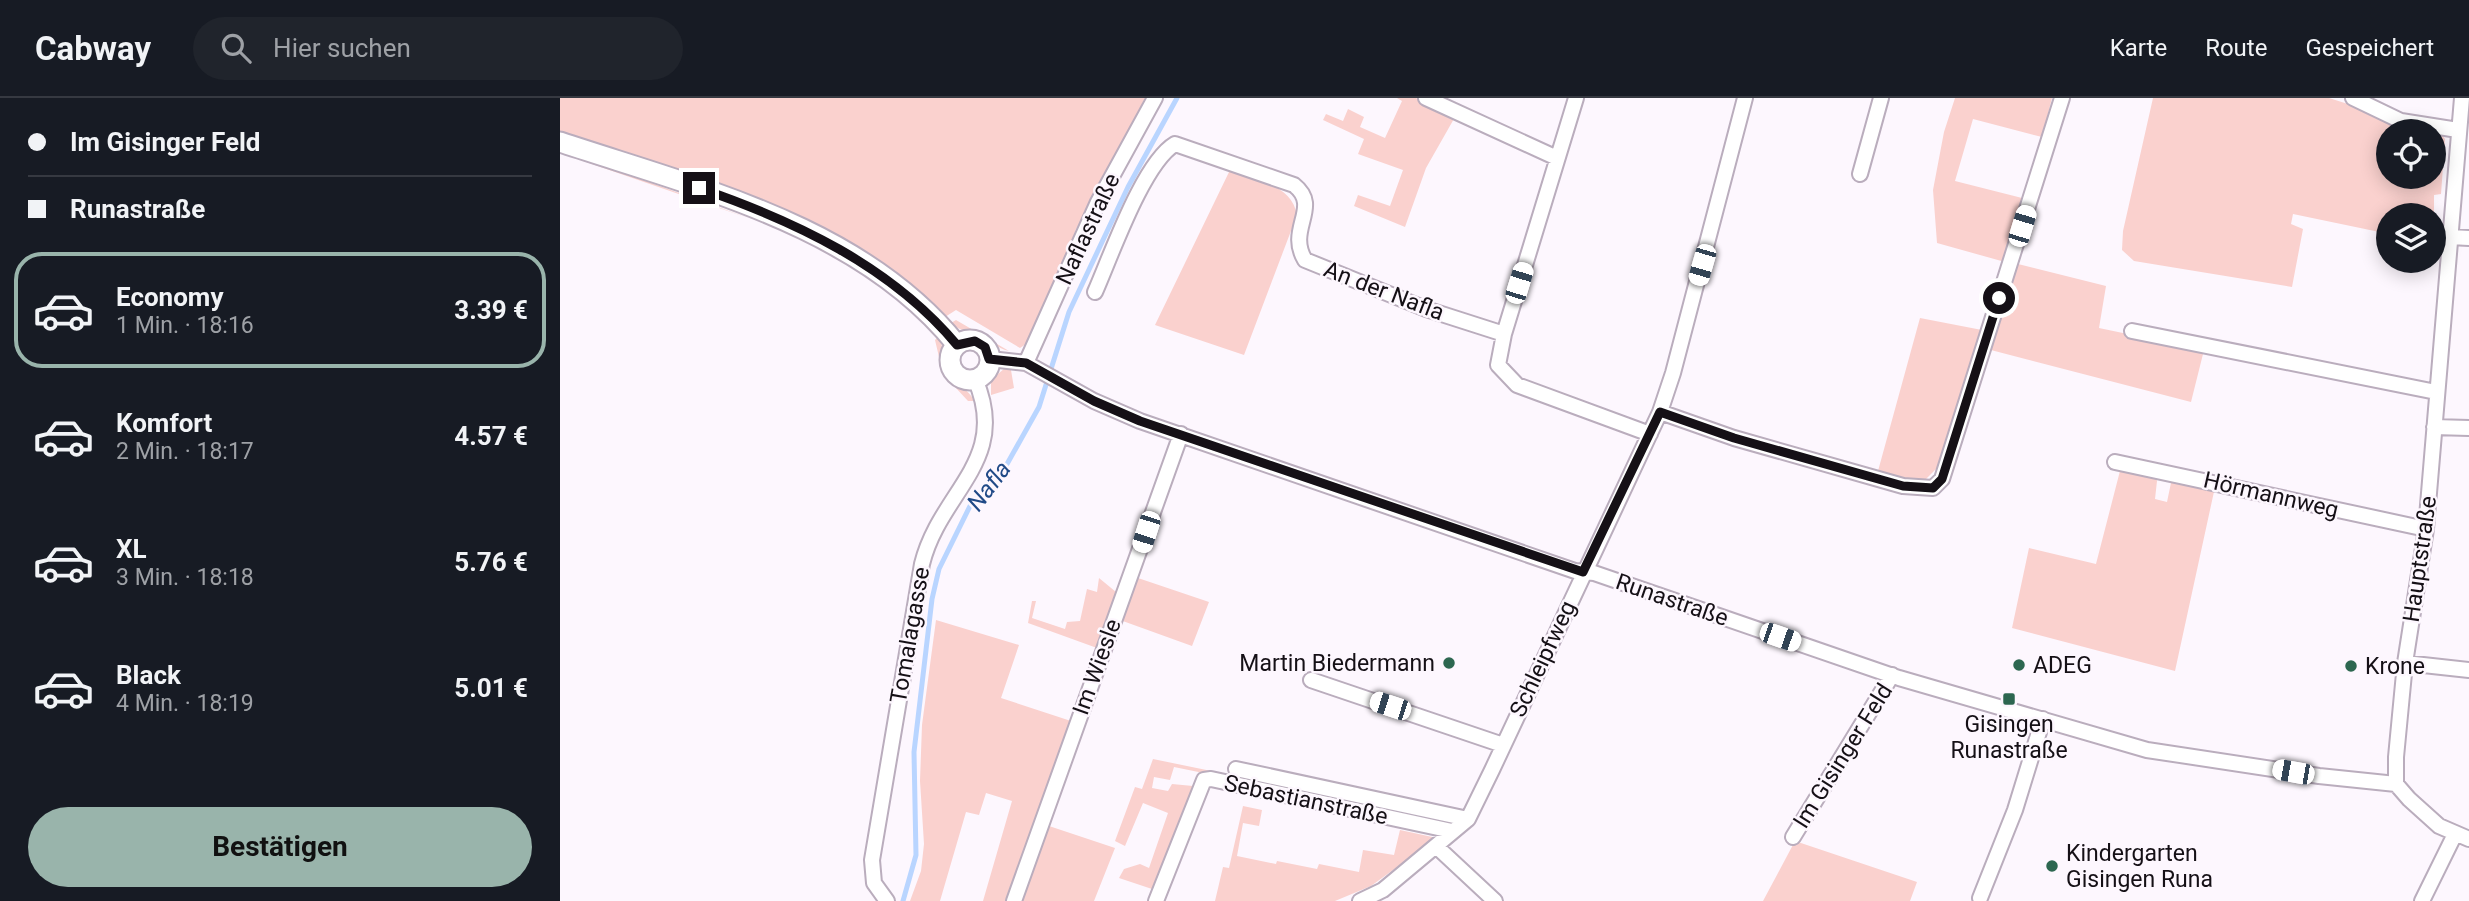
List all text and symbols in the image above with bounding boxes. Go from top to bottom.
search box [193,17,683,80]
text: Cabway [35,29,151,68]
icon: search [217,29,255,67]
text: Hier suchen [273,33,411,63]
text: Karte [2110,34,2167,62]
text: Route [2205,34,2267,62]
text: Gespeichert [2305,34,2434,62]
map controls [2376,119,2446,273]
button: locate [2376,119,2446,189]
text: Im Gisinger Feld [70,127,260,157]
street label: Naflastraße [1050,169,1126,289]
route end [683,172,715,204]
text: Runastraße [70,194,205,224]
car [2006,203,2039,249]
button: layers [2376,203,2446,273]
car [1687,242,1718,288]
street label: An der Nafla [1320,256,1448,326]
car [1503,260,1536,306]
icon: car [32,279,95,342]
text: Economy [116,282,223,312]
route start [1983,282,2015,314]
text: 3.39 € [454,295,528,325]
text: 1 Min. · 18:16 [116,312,254,339]
icon: car [32,405,95,468]
text: Komfort [116,408,212,438]
text: 4.57 € [454,421,528,451]
text: 2 Min. · 18:17 [116,438,254,465]
water label: Nafla [961,456,1017,516]
street label: Hörmannweg [2201,466,2341,524]
street label: Hauptstraße [2398,494,2442,624]
car [1130,509,1163,555]
icon: car [32,531,95,594]
text: XL [116,534,147,564]
text: 5.76 € [454,547,528,577]
text: 3 Min. · 18:18 [116,564,254,591]
street label: Tomalagasse [885,565,935,705]
street label: Runastraße [1612,568,1732,632]
street label: Schleipfweg [1504,597,1582,721]
street label: Im Wiesle [1067,615,1127,719]
car [1757,620,1804,654]
place label: Martin Biedermann [1239,650,1435,677]
place label: ADEG [2033,652,2092,679]
place label: Krone [2365,653,2425,680]
marker: Martin Biedermann [1441,655,1457,671]
icon: car [32,657,95,720]
marker: ADEG [2011,657,2027,673]
marker: Krone [2343,658,2359,674]
text: Black [116,660,181,690]
text: 5.01 € [454,673,528,703]
street label: Im Gisinger Feld [1788,679,1898,833]
text: 4 Min. · 18:19 [116,690,254,717]
car [1367,690,1414,722]
marker: Gisingen Runastraße [2001,691,2017,707]
place label: Gisingen Runastraße [1950,711,2068,764]
car [2271,758,2316,786]
street label: Sebastianstraße [1222,769,1390,831]
button: Bestätigen [28,807,532,887]
place label: Kindergarten Gisingen Runa [2066,840,2213,893]
marker: Kindergarten Gisingen Runa [2044,858,2060,874]

